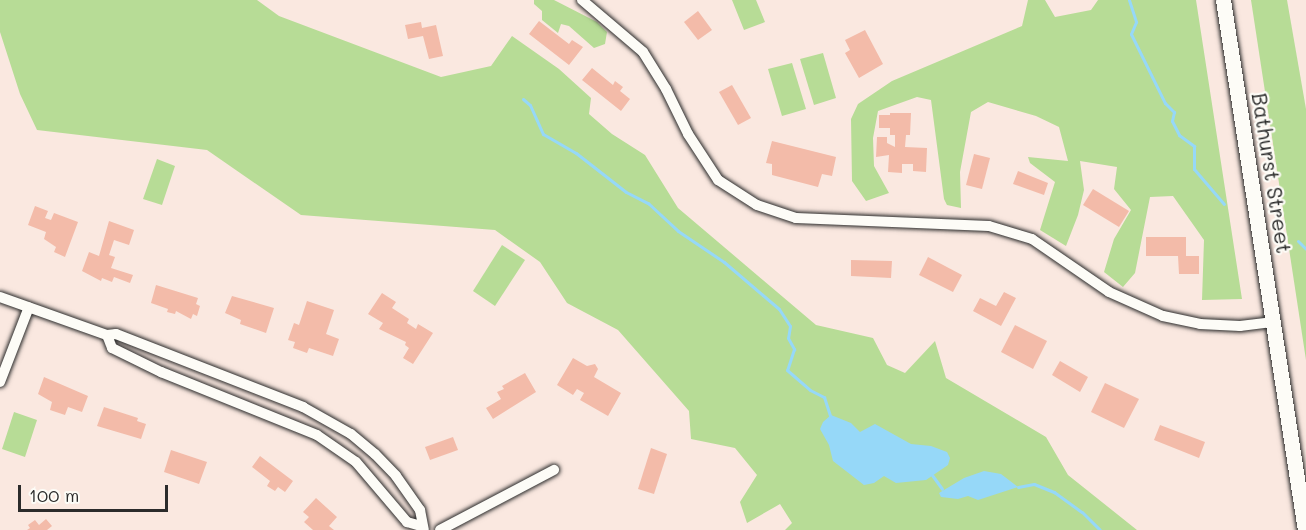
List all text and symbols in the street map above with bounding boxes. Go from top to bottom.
street label: Bathurst Street [1247,91,1297,255]
scale bar [21,473,171,511]
text: 100 m [29,483,79,507]

